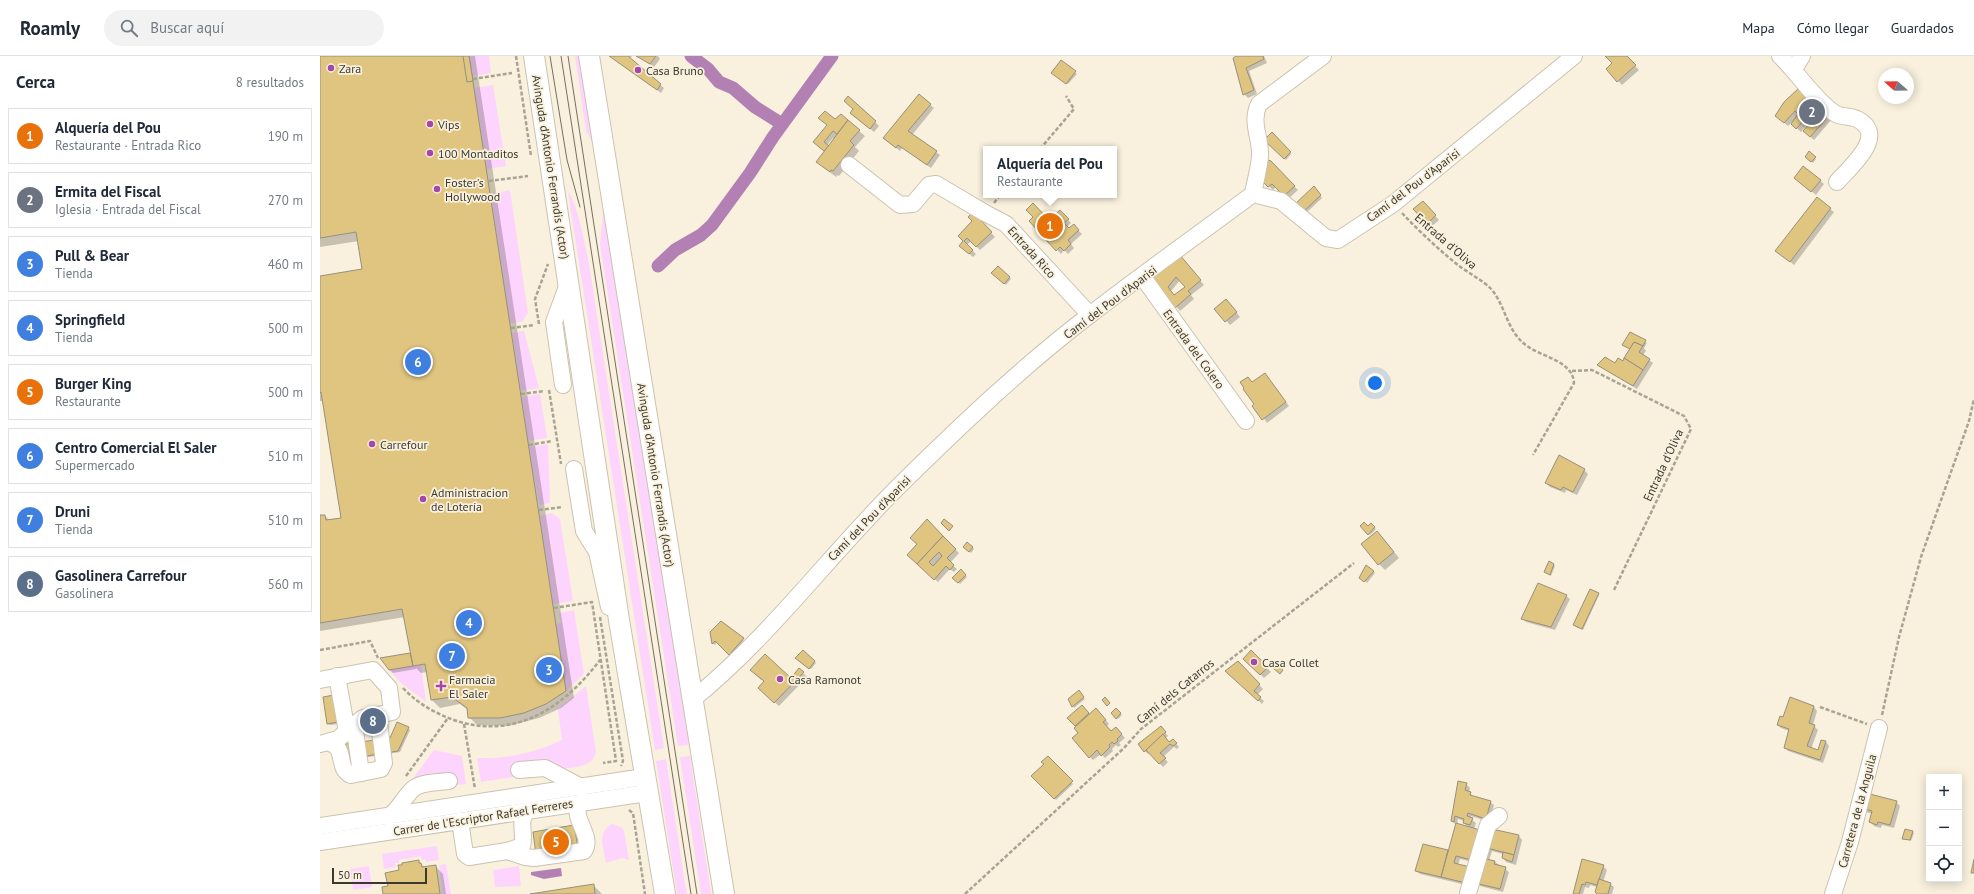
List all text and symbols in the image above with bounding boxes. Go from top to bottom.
search box [104,10,384,46]
text: Roamly [20,16,80,40]
icon: search [118,17,140,39]
text: Buscar aquí [150,18,224,37]
text: Mapa [1742,19,1775,37]
text: Cómo llegar [1797,19,1869,37]
text: Guardados [1891,19,1954,37]
place label: Zara [339,61,361,76]
marker: Zara [326,63,336,73]
place label: Casa Bruno [646,63,703,78]
marker: Casa Bruno [633,65,643,75]
north arrow [1878,68,1914,104]
text: Cerca [16,71,55,93]
text: 8 resultados [236,74,304,91]
street label: Avinguda d'Antonio Ferrandis (Actor) [529,74,573,260]
pin: 2 [1799,97,1825,127]
place label: Vips [437,117,460,132]
text: Alquería del Pou [55,118,161,137]
marker: Vips [425,119,435,129]
text: 1 [26,128,34,145]
text: 190 m [268,128,303,145]
text: Restaurante · Entrada Rico [55,137,201,154]
street label: Camí del Pou d'Aparisi [1363,145,1463,225]
place label: 100 Montaditos [438,146,518,161]
popup [983,146,1117,198]
marker: 100 Montaditos [425,148,435,158]
text: Alquería del Pou [997,154,1103,173]
text: Restaurante [997,173,1063,190]
place label: Foster's Hollywood [445,175,500,204]
text: Ermita del Fiscal [55,182,161,201]
marker: Foster's Hollywood [432,184,442,194]
text: 2 [26,192,34,209]
text: 270 m [268,192,303,209]
text: Iglesia · Entrada del Fiscal [55,201,201,218]
street label: Entrada d'Oliva [1412,210,1480,272]
pin: 1 [1037,211,1063,241]
street label: Entrada Rico [1005,223,1059,281]
text: Pull & Bear [55,246,129,265]
text: 3 [26,256,34,273]
text: 460 m [268,256,303,273]
street label: Camí del Pou d'Aparisi [1060,262,1160,342]
text: Tienda [55,265,93,282]
street label: Entrada del Colero [1160,306,1228,392]
text: Springfield [55,310,125,329]
text: 4 [26,320,34,337]
text: 500 m [268,320,303,337]
text: Tienda [55,329,93,346]
pin: 6 [405,347,431,377]
your location [1365,373,1385,393]
text: Burger King [55,374,131,393]
street label: Avinguda d'Antonio Ferrandis (Actor) [634,382,678,568]
text: 5 [26,384,34,401]
text: 500 m [268,384,303,401]
text: Restaurante [55,393,121,410]
street label: Entrada d'Oliva [1640,426,1686,504]
place label: Carrefour [380,437,428,452]
text: Centro Comercial El Saler [55,438,217,457]
marker: Carrefour [367,439,377,449]
text: 6 [26,448,34,465]
text: 510 m [268,448,303,465]
text: Supermercado [55,457,135,474]
street label: Camí del Pou d'Aparisi [824,472,914,564]
place label: Administracion de Lotería [431,485,508,514]
marker: Administracion de Lotería [418,494,428,504]
text: Druni [55,502,90,521]
text: 7 [26,512,34,529]
text: 510 m [268,512,303,529]
text: Tienda [55,521,93,538]
text: Gasolinera Carrefour [55,566,186,585]
text: 8 [26,576,34,593]
text: 560 m [268,576,303,593]
text: Gasolinera [55,585,114,602]
pin: 4 [456,608,482,638]
pin: 7 [439,641,465,671]
pin: 3 [536,655,562,685]
street label: Camí dels Catarros [1133,655,1217,727]
place label: Casa Collet [1262,655,1319,670]
marker: Casa Collet [1249,657,1259,667]
place label: Farmacia El Saler [449,672,496,701]
place label: Casa Ramonot [788,672,861,687]
marker: Casa Ramonot [775,674,785,684]
marker: Farmacia El Saler [436,681,446,691]
pin: 8 [360,706,386,736]
street label: Carretera de la Anguila [1835,752,1879,870]
map controls [1926,774,1962,882]
button: + [1926,774,1962,810]
street label: Carrer de l'Escriptor Rafael Ferreres [392,795,574,839]
button: − [1926,810,1962,846]
pin: 5 [543,827,569,857]
button: locate [1926,846,1962,882]
scale bar [332,866,427,885]
text: 50 m [338,868,362,882]

